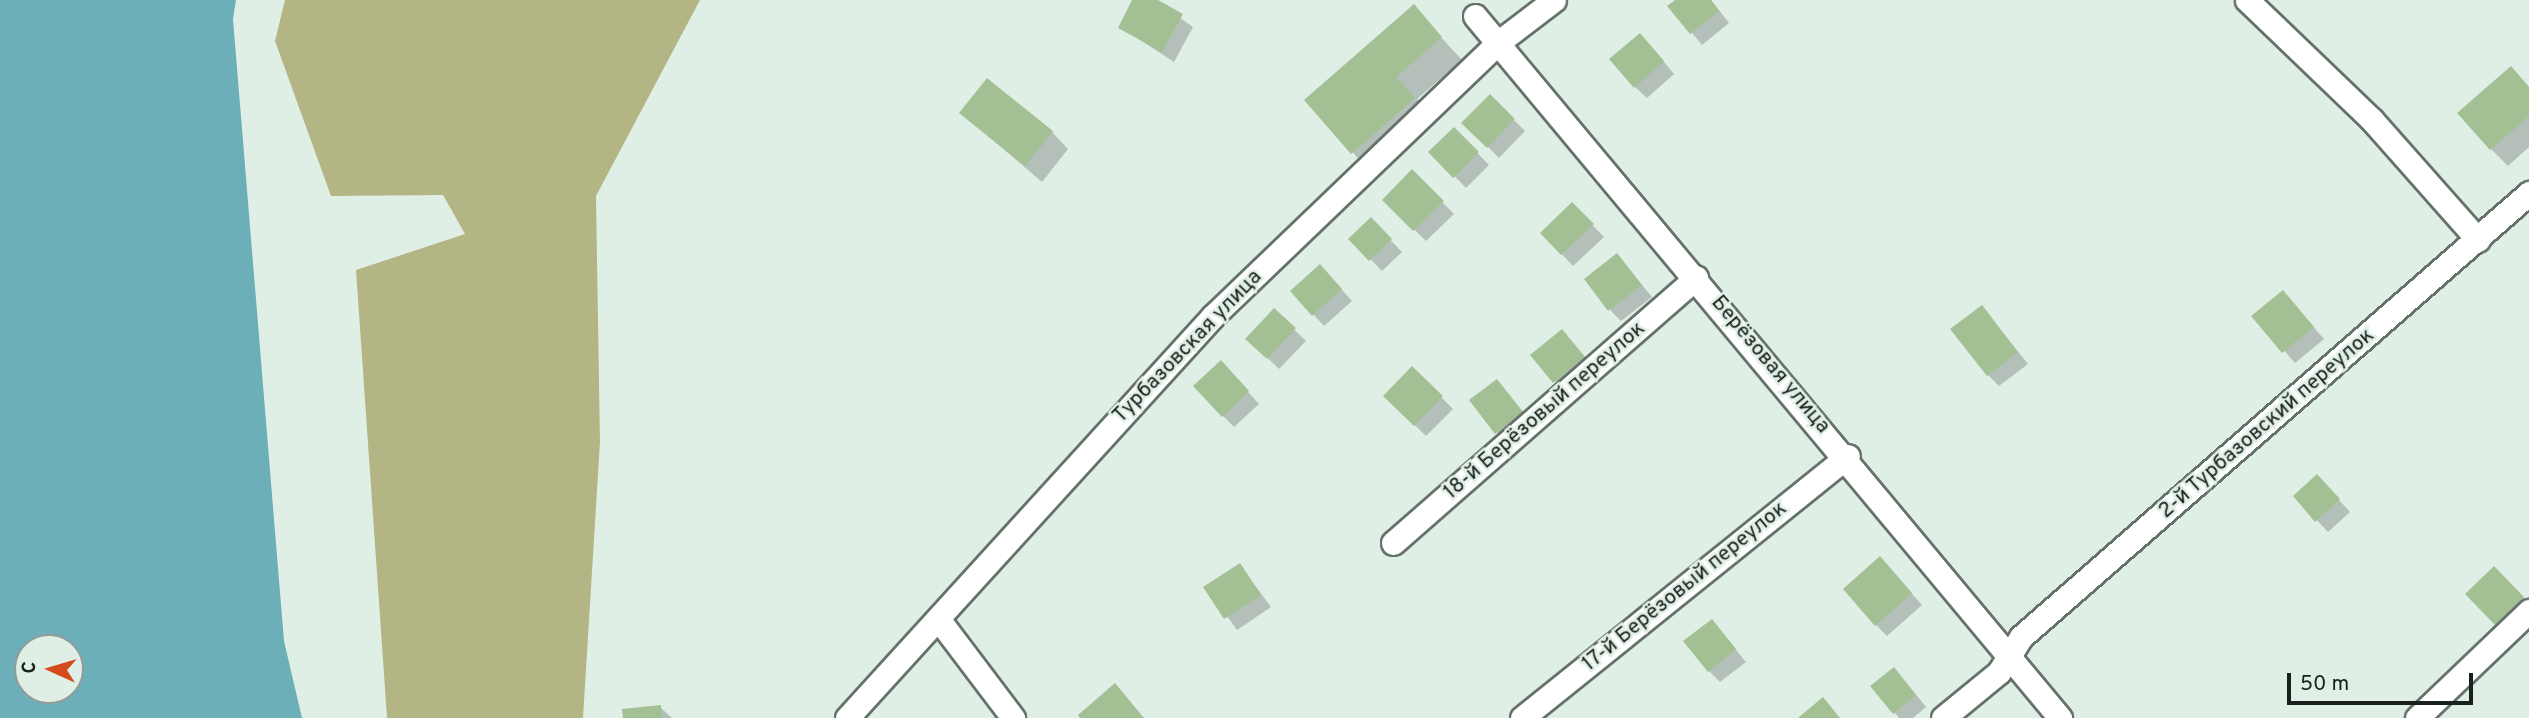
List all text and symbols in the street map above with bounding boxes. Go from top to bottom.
street label: Турбазовская улица [1108,265,1268,429]
street label: Берёзовая улица [1705,291,1835,439]
street label: 18-й Берёзовый переулок [1439,317,1651,505]
street label: 2-й Турбазовский переулок [2154,323,2380,525]
street label: 17-й Берёзовый переулок [1578,497,1792,677]
north arrow [14,634,84,704]
scale bar [2291,658,2476,702]
text: С [18,661,42,675]
text: 50 m [2300,671,2349,698]

